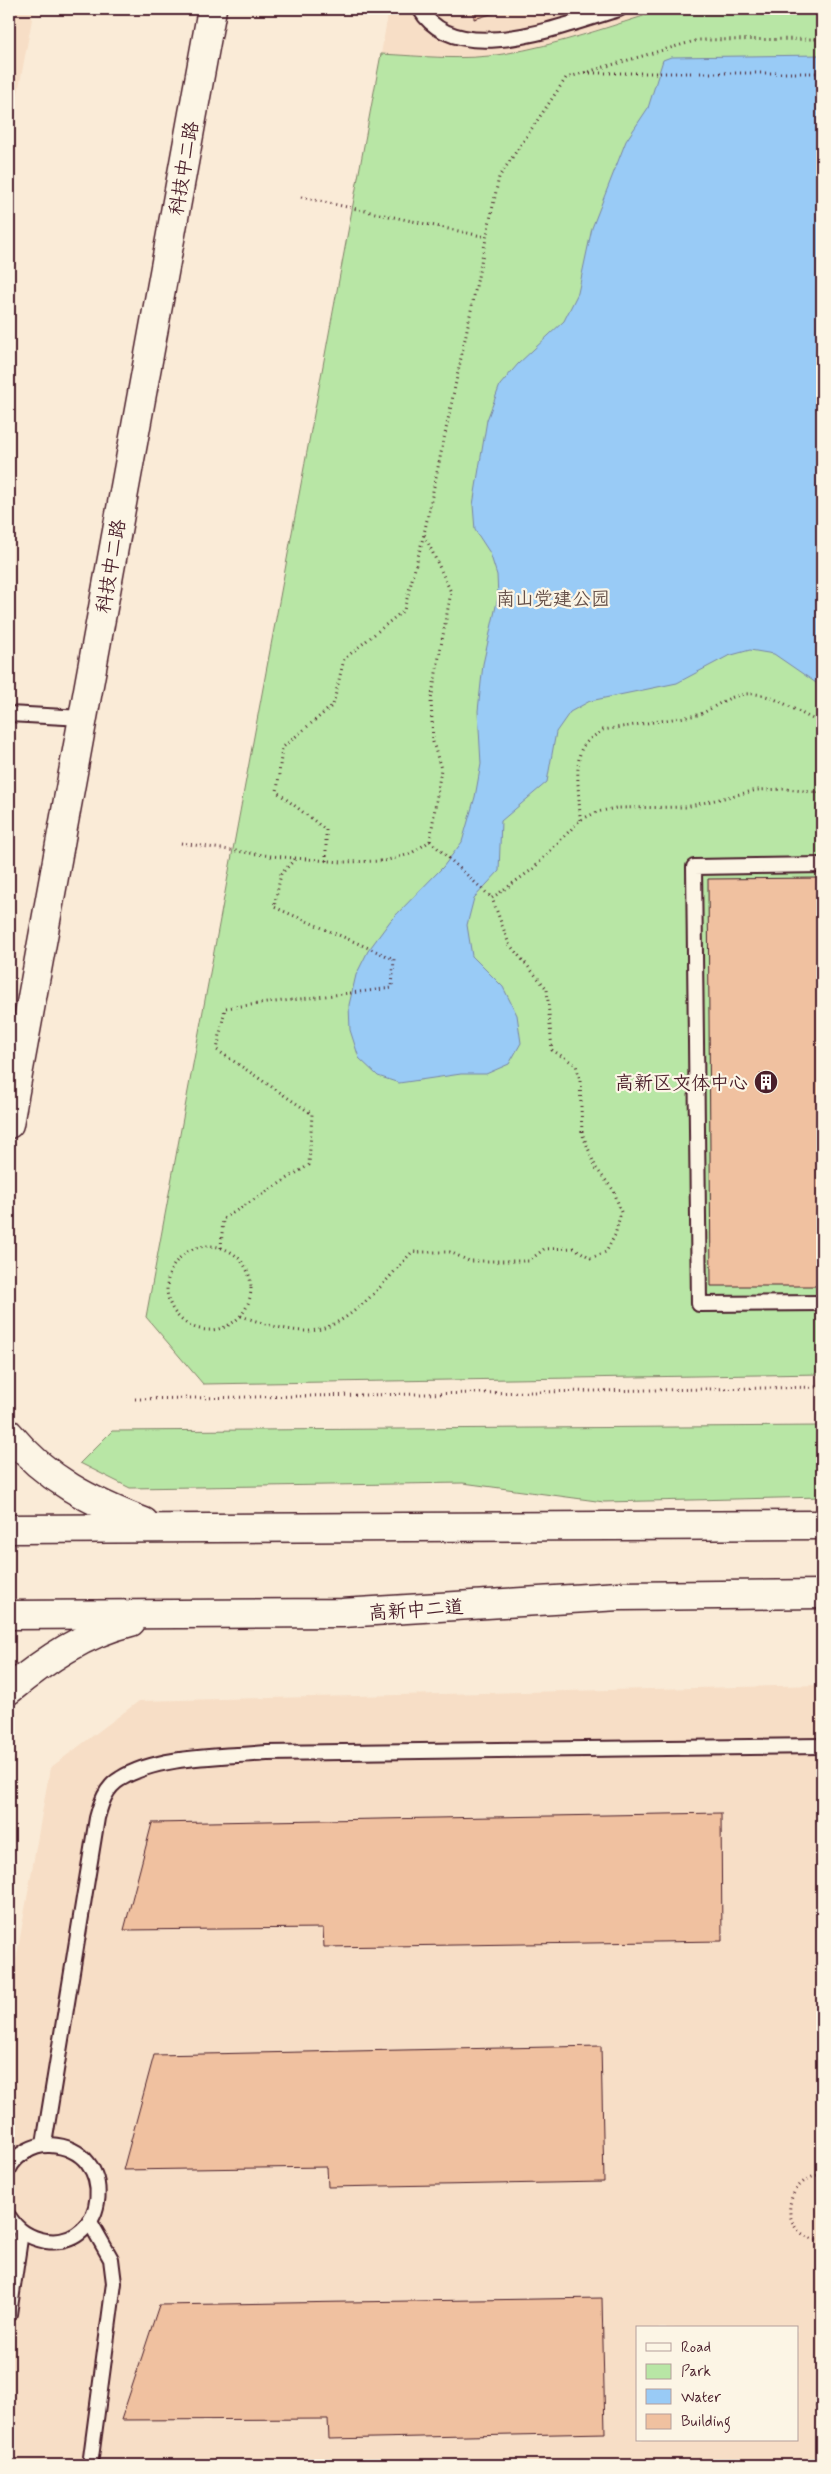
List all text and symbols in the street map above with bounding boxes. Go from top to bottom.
street label: 科技中二路 [164,119,205,217]
street label: 科技中二路 [91,517,132,615]
park label: 南山党建公园 [496,587,610,612]
building icon: 高新区文体中心 [753,1069,779,1095]
place label: 高新区文体中心 [615,1071,748,1096]
street label: 高新中二道 [368,1595,464,1626]
legend [636,2326,798,2442]
text: Road [681,2338,711,2358]
text: Park [681,2362,711,2382]
text: Water [681,2388,721,2408]
text: Building [681,2412,731,2433]

